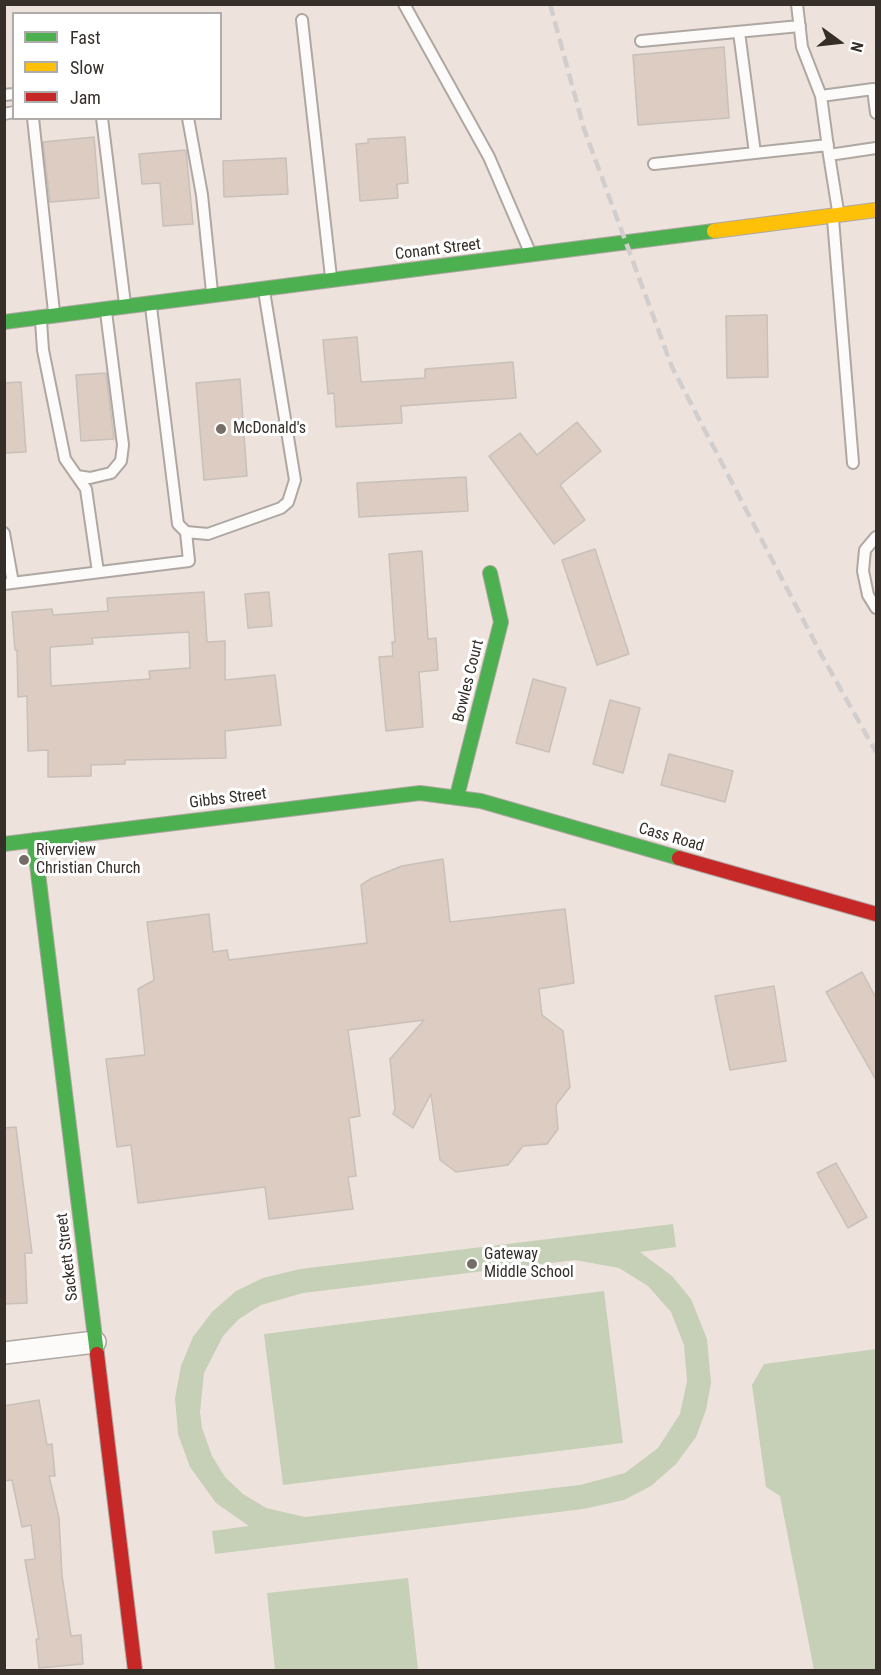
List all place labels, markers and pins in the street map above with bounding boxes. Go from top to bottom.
place label: McDonald's [233,419,306,439]
marker: McDonald's [214,422,228,436]
place label: Riverview Christian Church [36,841,141,879]
marker: Riverview Christian Church [17,853,31,867]
place label: Gateway Middle School [484,1245,574,1283]
marker: Gateway Middle School [465,1257,479,1271]

